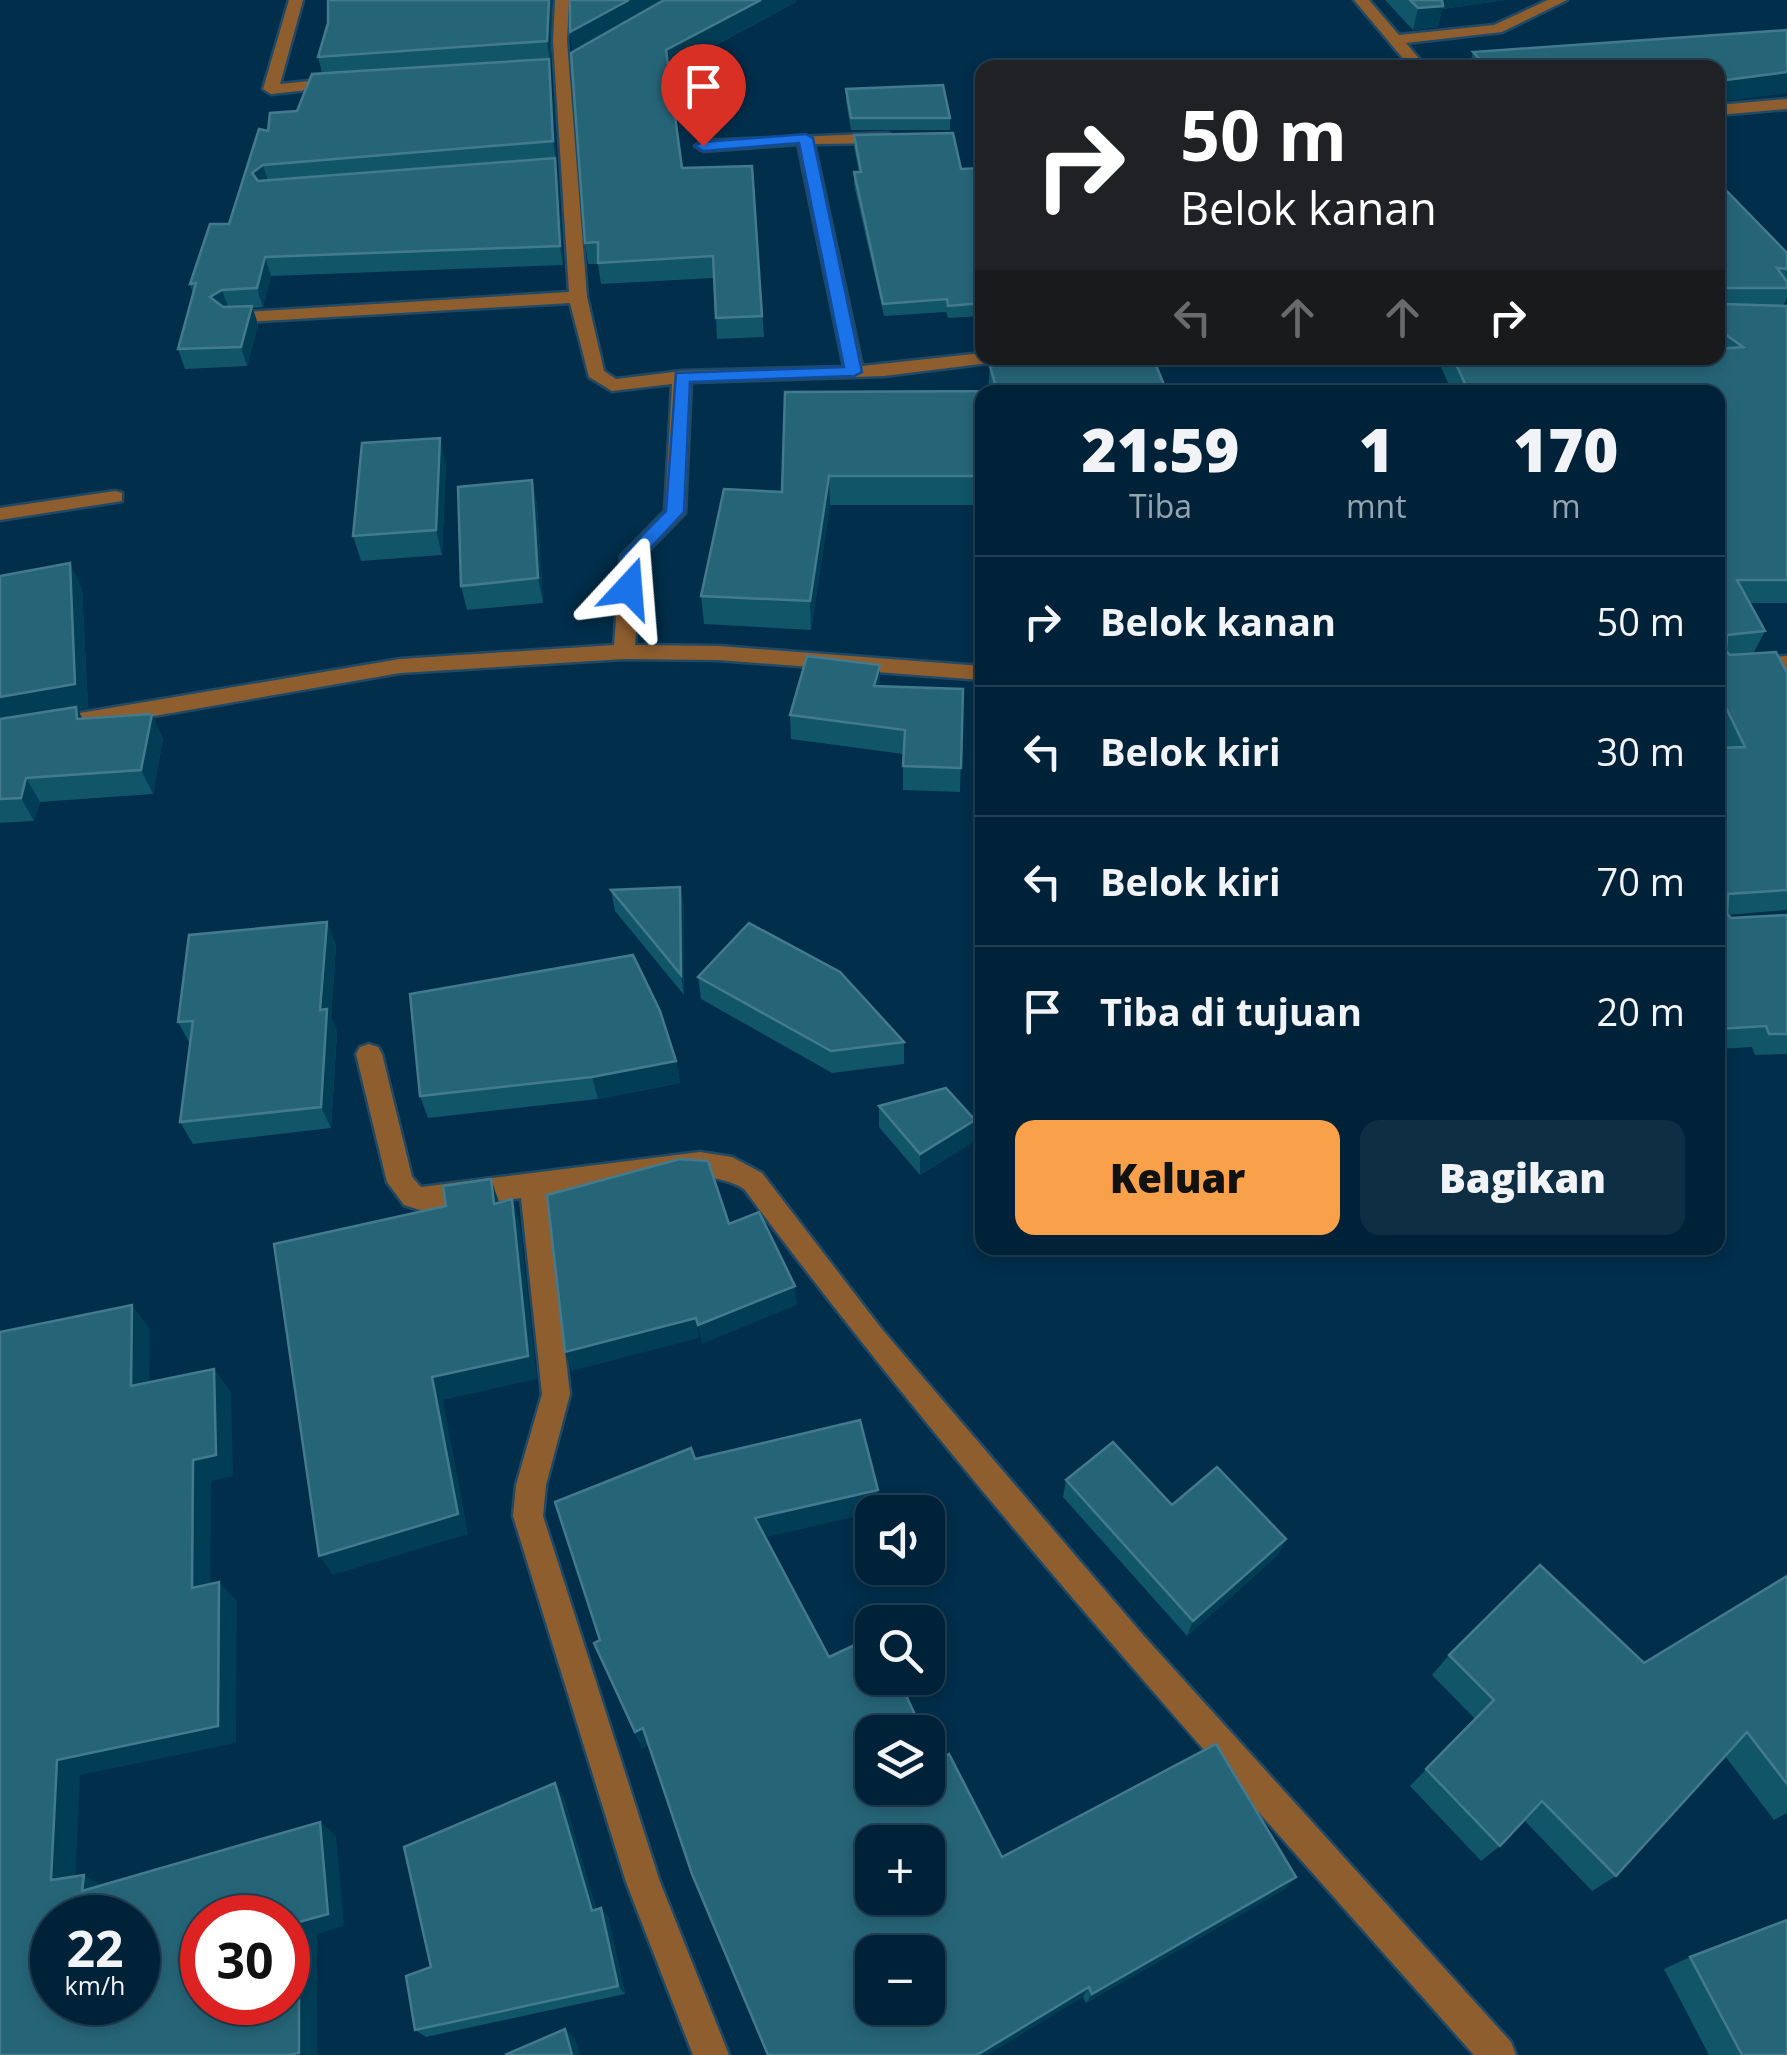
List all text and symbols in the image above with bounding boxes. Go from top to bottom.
pin [661,44,746,147]
icon: arrive [676,59,731,114]
text: 50 m [1180,86,1347,182]
icon: right [1015,100,1145,230]
text: Belok kanan [1180,177,1437,238]
icon: left [1165,290,1220,345]
icon: ahead [1270,290,1325,345]
icon: ahead [1375,290,1430,345]
icon: right [1480,290,1535,345]
text: 21:59 [1081,408,1239,490]
text: 1 [1359,408,1394,490]
text: 170 [1513,408,1619,490]
text: Tiba [1129,484,1192,527]
text: mnt [1346,484,1407,527]
text: m [1551,484,1581,527]
position arrow [577,536,681,640]
icon: right [1015,594,1070,649]
text: Belok kanan [1100,595,1336,647]
text: 50 m [1596,595,1685,647]
icon: left [1015,724,1070,779]
text: Belok kiri [1100,725,1281,777]
text: 30 m [1596,725,1685,777]
icon: left [1015,854,1070,909]
text: Belok kiri [1100,855,1281,907]
text: 70 m [1596,855,1685,907]
icon: arrive [1015,984,1070,1039]
text: Tiba di tujuan [1100,985,1362,1037]
text: 20 m [1596,985,1685,1037]
button: Keluar [1015,1120,1340,1235]
button: Bagikan [1360,1120,1685,1235]
map controls [855,1495,945,2025]
button: sound [855,1495,945,1585]
button: search [855,1605,945,1695]
button: layers [855,1715,945,1805]
button: + [855,1825,945,1915]
speed limit sign: 30 [180,1895,310,2025]
text: 22 [66,1914,124,1982]
button: − [855,1935,945,2025]
text: km/h [65,1968,125,2002]

